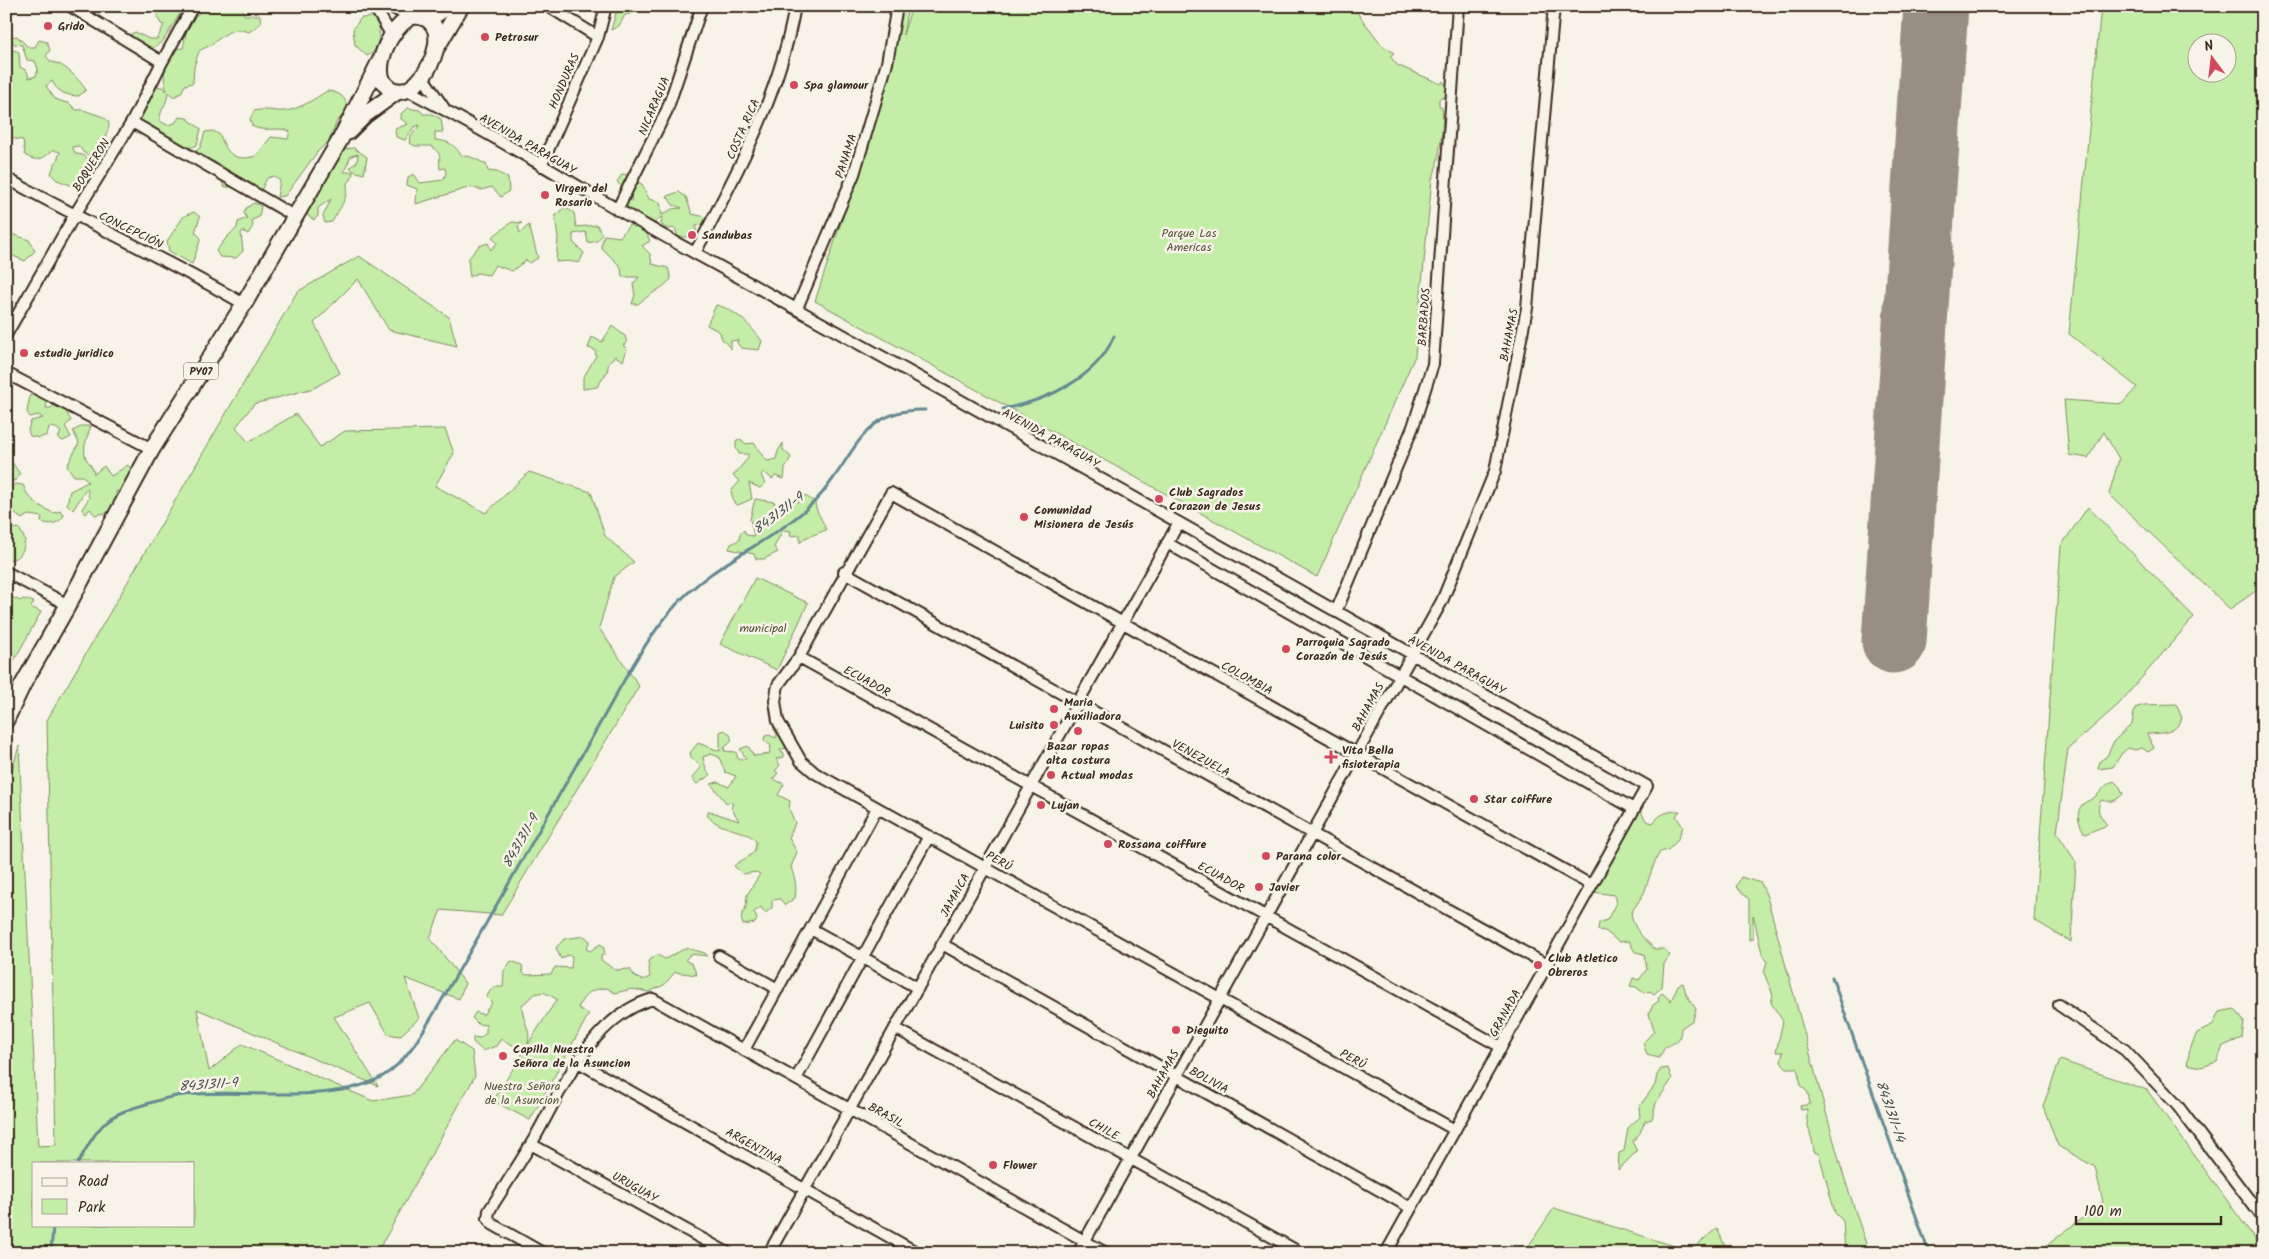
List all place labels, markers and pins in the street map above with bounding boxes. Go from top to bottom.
place label: Grido [58,17,85,36]
marker: Grido [42,20,54,32]
place label: Petrosur [495,28,539,47]
marker: Petrosur [479,31,491,43]
place label: Spa glamour [804,76,869,95]
marker: Spa glamour [788,79,800,91]
place label: Virgen del Rosario [555,179,608,212]
marker: Virgen del Rosario [539,189,551,201]
place label: Sandubas [702,226,753,245]
marker: Sandubas [686,229,698,241]
place label: estudio juridico [34,344,114,363]
marker: estudio juridico [18,347,30,359]
place label: Club Sagrados Corazon de Jesus [1169,483,1261,516]
marker: Club Sagrados Corazon de Jesus [1153,493,1165,505]
place label: Comunidad Misionera de Jesús [1034,501,1134,534]
marker: Comunidad Misionera de Jesús [1018,511,1030,523]
place label: Parroquia Sagrado Corazón de Jesús [1296,633,1390,666]
marker: Parroquia Sagrado Corazón de Jesús [1280,643,1292,655]
place label: Maria Auxiliadora [1064,693,1121,726]
marker: Maria Auxiliadora [1048,703,1060,715]
place label: Luisito [1009,716,1045,735]
marker: Luisito [1048,719,1060,731]
marker: Bazar ropas alta costura [1072,725,1084,737]
place label: Bazar ropas alta costura [1046,737,1110,770]
place label: Vita Bella fisioterapia [1341,741,1400,774]
marker: Vita Bella fisioterapia [1324,750,1338,764]
place label: Actual modas [1061,766,1133,785]
marker: Actual modas [1045,769,1057,781]
place label: Star coiffure [1484,790,1552,809]
marker: Star coiffure [1468,793,1480,805]
place label: Lujan [1051,796,1080,815]
marker: Lujan [1035,799,1047,811]
place label: Rossana coiffure [1118,835,1206,854]
marker: Rossana coiffure [1102,838,1114,850]
place label: Parana color [1276,847,1342,866]
marker: Parana color [1260,850,1272,862]
place label: Javier [1269,878,1300,897]
marker: Javier [1253,881,1265,893]
place label: Club Atletico Obreros [1548,949,1618,982]
marker: Club Atletico Obreros [1532,959,1544,971]
place label: Dieguito [1186,1021,1229,1040]
marker: Dieguito [1170,1024,1182,1036]
place label: Capilla Nuestra Señora de la Asuncion [513,1040,631,1073]
marker: Capilla Nuestra Señora de la Asuncion [497,1050,509,1062]
place label: Flower [1003,1156,1038,1175]
marker: Flower [987,1159,999,1171]

